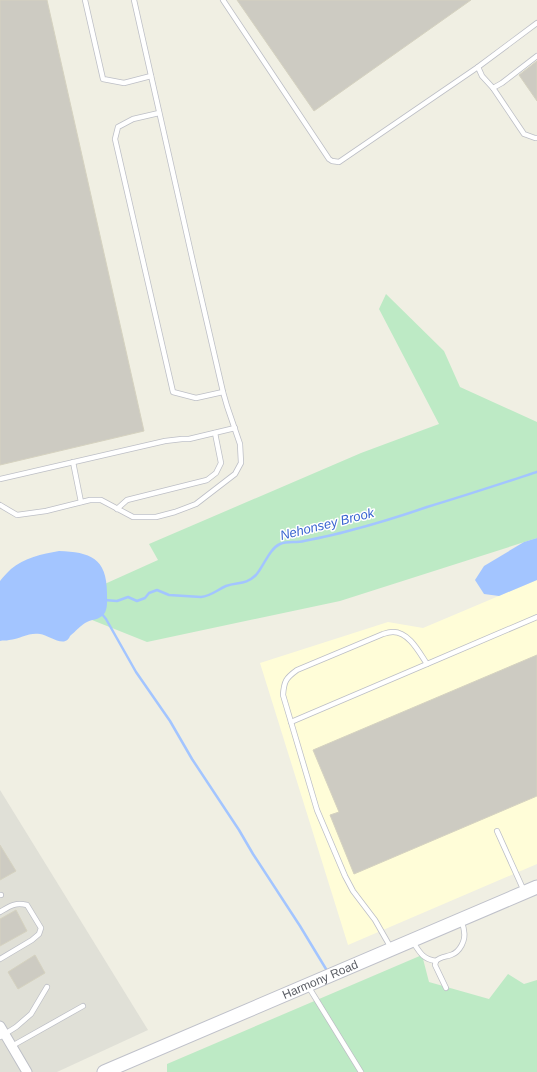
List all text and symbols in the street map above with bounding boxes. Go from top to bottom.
water label: Nehonsey Brook [279,505,377,543]
street label: Harmony Road [280,957,360,1002]

